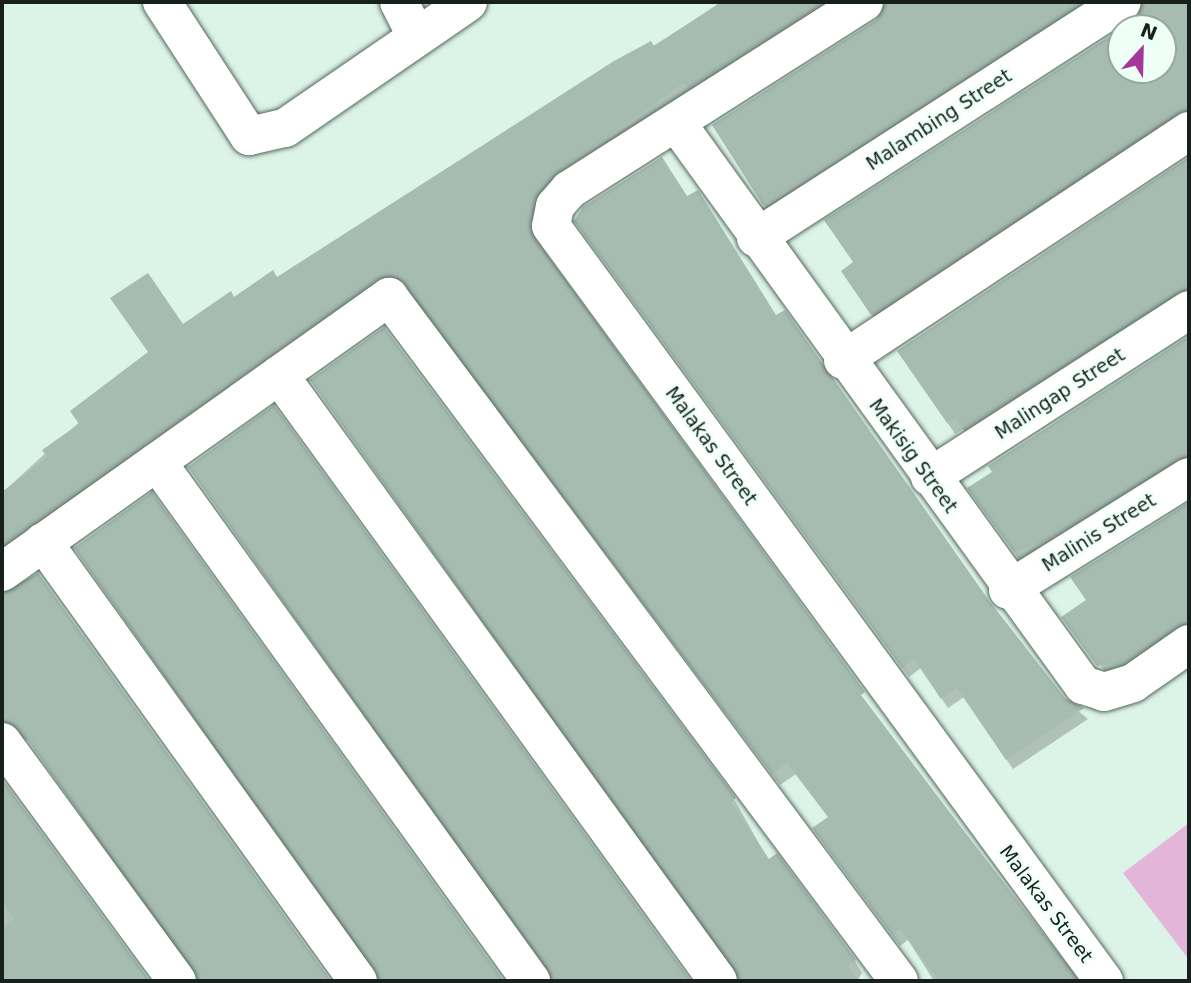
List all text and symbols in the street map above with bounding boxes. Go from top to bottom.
north arrow [1107,14,1177,84]
text: N [1138,18,1161,45]
street label: Malambing Street [862,65,1016,175]
street label: Malingap Street [991,344,1129,444]
street label: Malakas Street [660,382,762,510]
street label: Makisig Street [864,395,962,517]
street label: Malinis Street [1038,489,1160,577]
street label: Malakas Street [994,841,1098,967]

